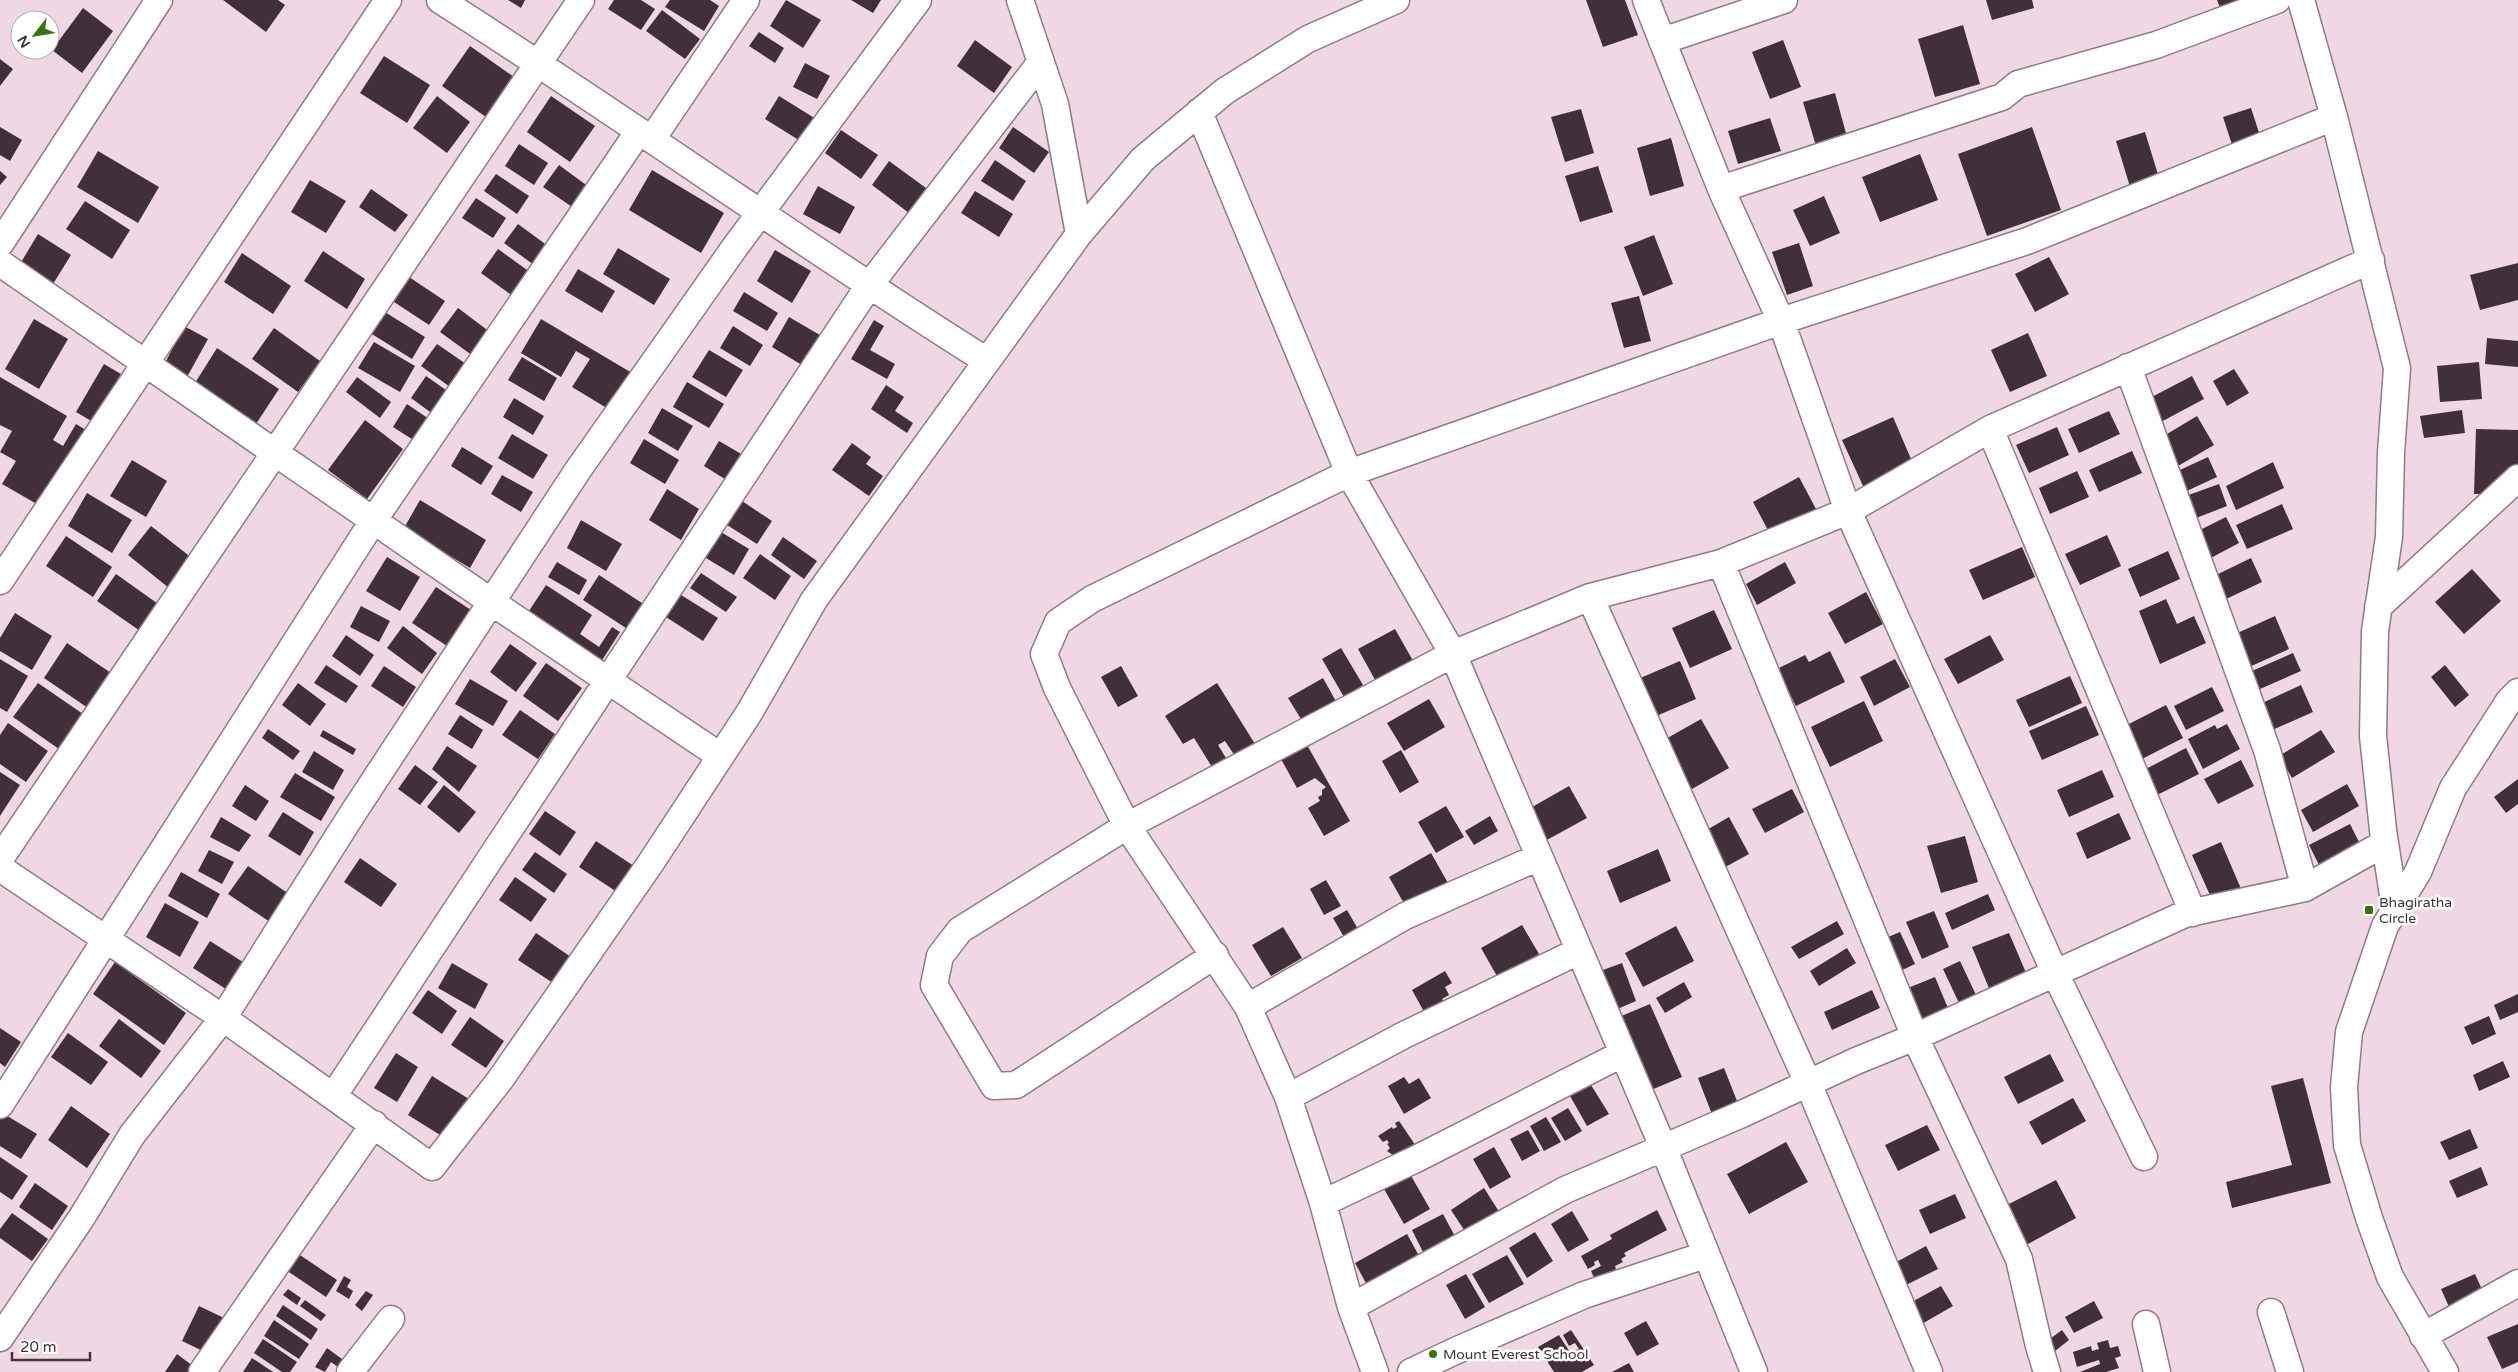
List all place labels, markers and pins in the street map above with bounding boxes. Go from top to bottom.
place label: Bhagiratha Circle [2379,894,2452,927]
marker: Bhagiratha Circle [2363,904,2375,916]
place label: Mount Everest School [1443,1346,1589,1363]
marker: Mount Everest School [1427,1348,1439,1360]

